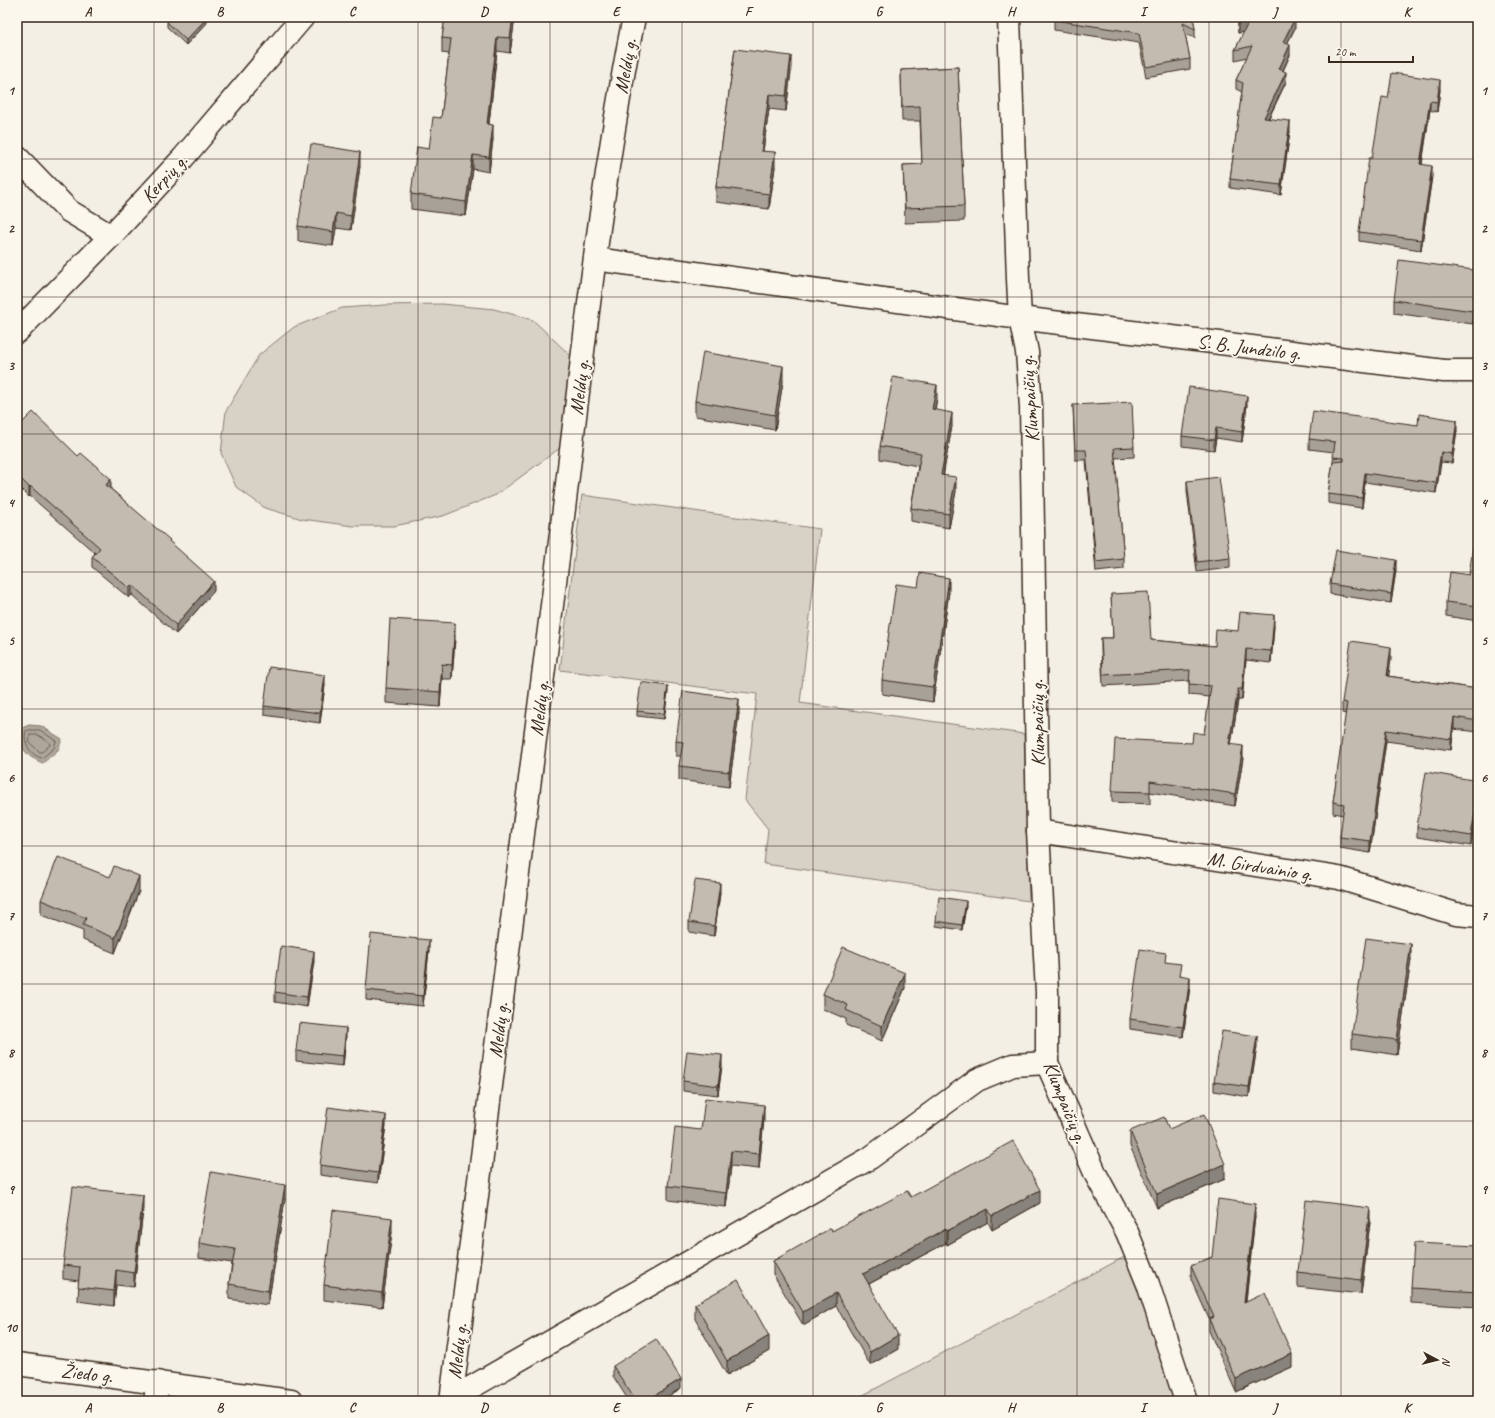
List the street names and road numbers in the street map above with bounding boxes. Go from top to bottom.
street label: Meldų g. [608,36,643,96]
street label: Kerpių g. [136,149,193,208]
street label: S. B. Jundzilo g. [1196,329,1302,366]
street label: Klumpaičių g. [1014,355,1045,443]
street label: Meldų g. [564,358,595,416]
street label: Meldų g. [524,679,555,737]
street label: Klumpaičių g. [1024,679,1051,767]
street label: M. Girdvainio g. [1206,846,1314,887]
street label: Meldų g. [483,1001,514,1059]
street label: Klumpaičių g. [1038,1057,1093,1147]
street label: Meldų g. [442,1322,473,1380]
street label: Žiedo g. [60,1358,114,1389]

